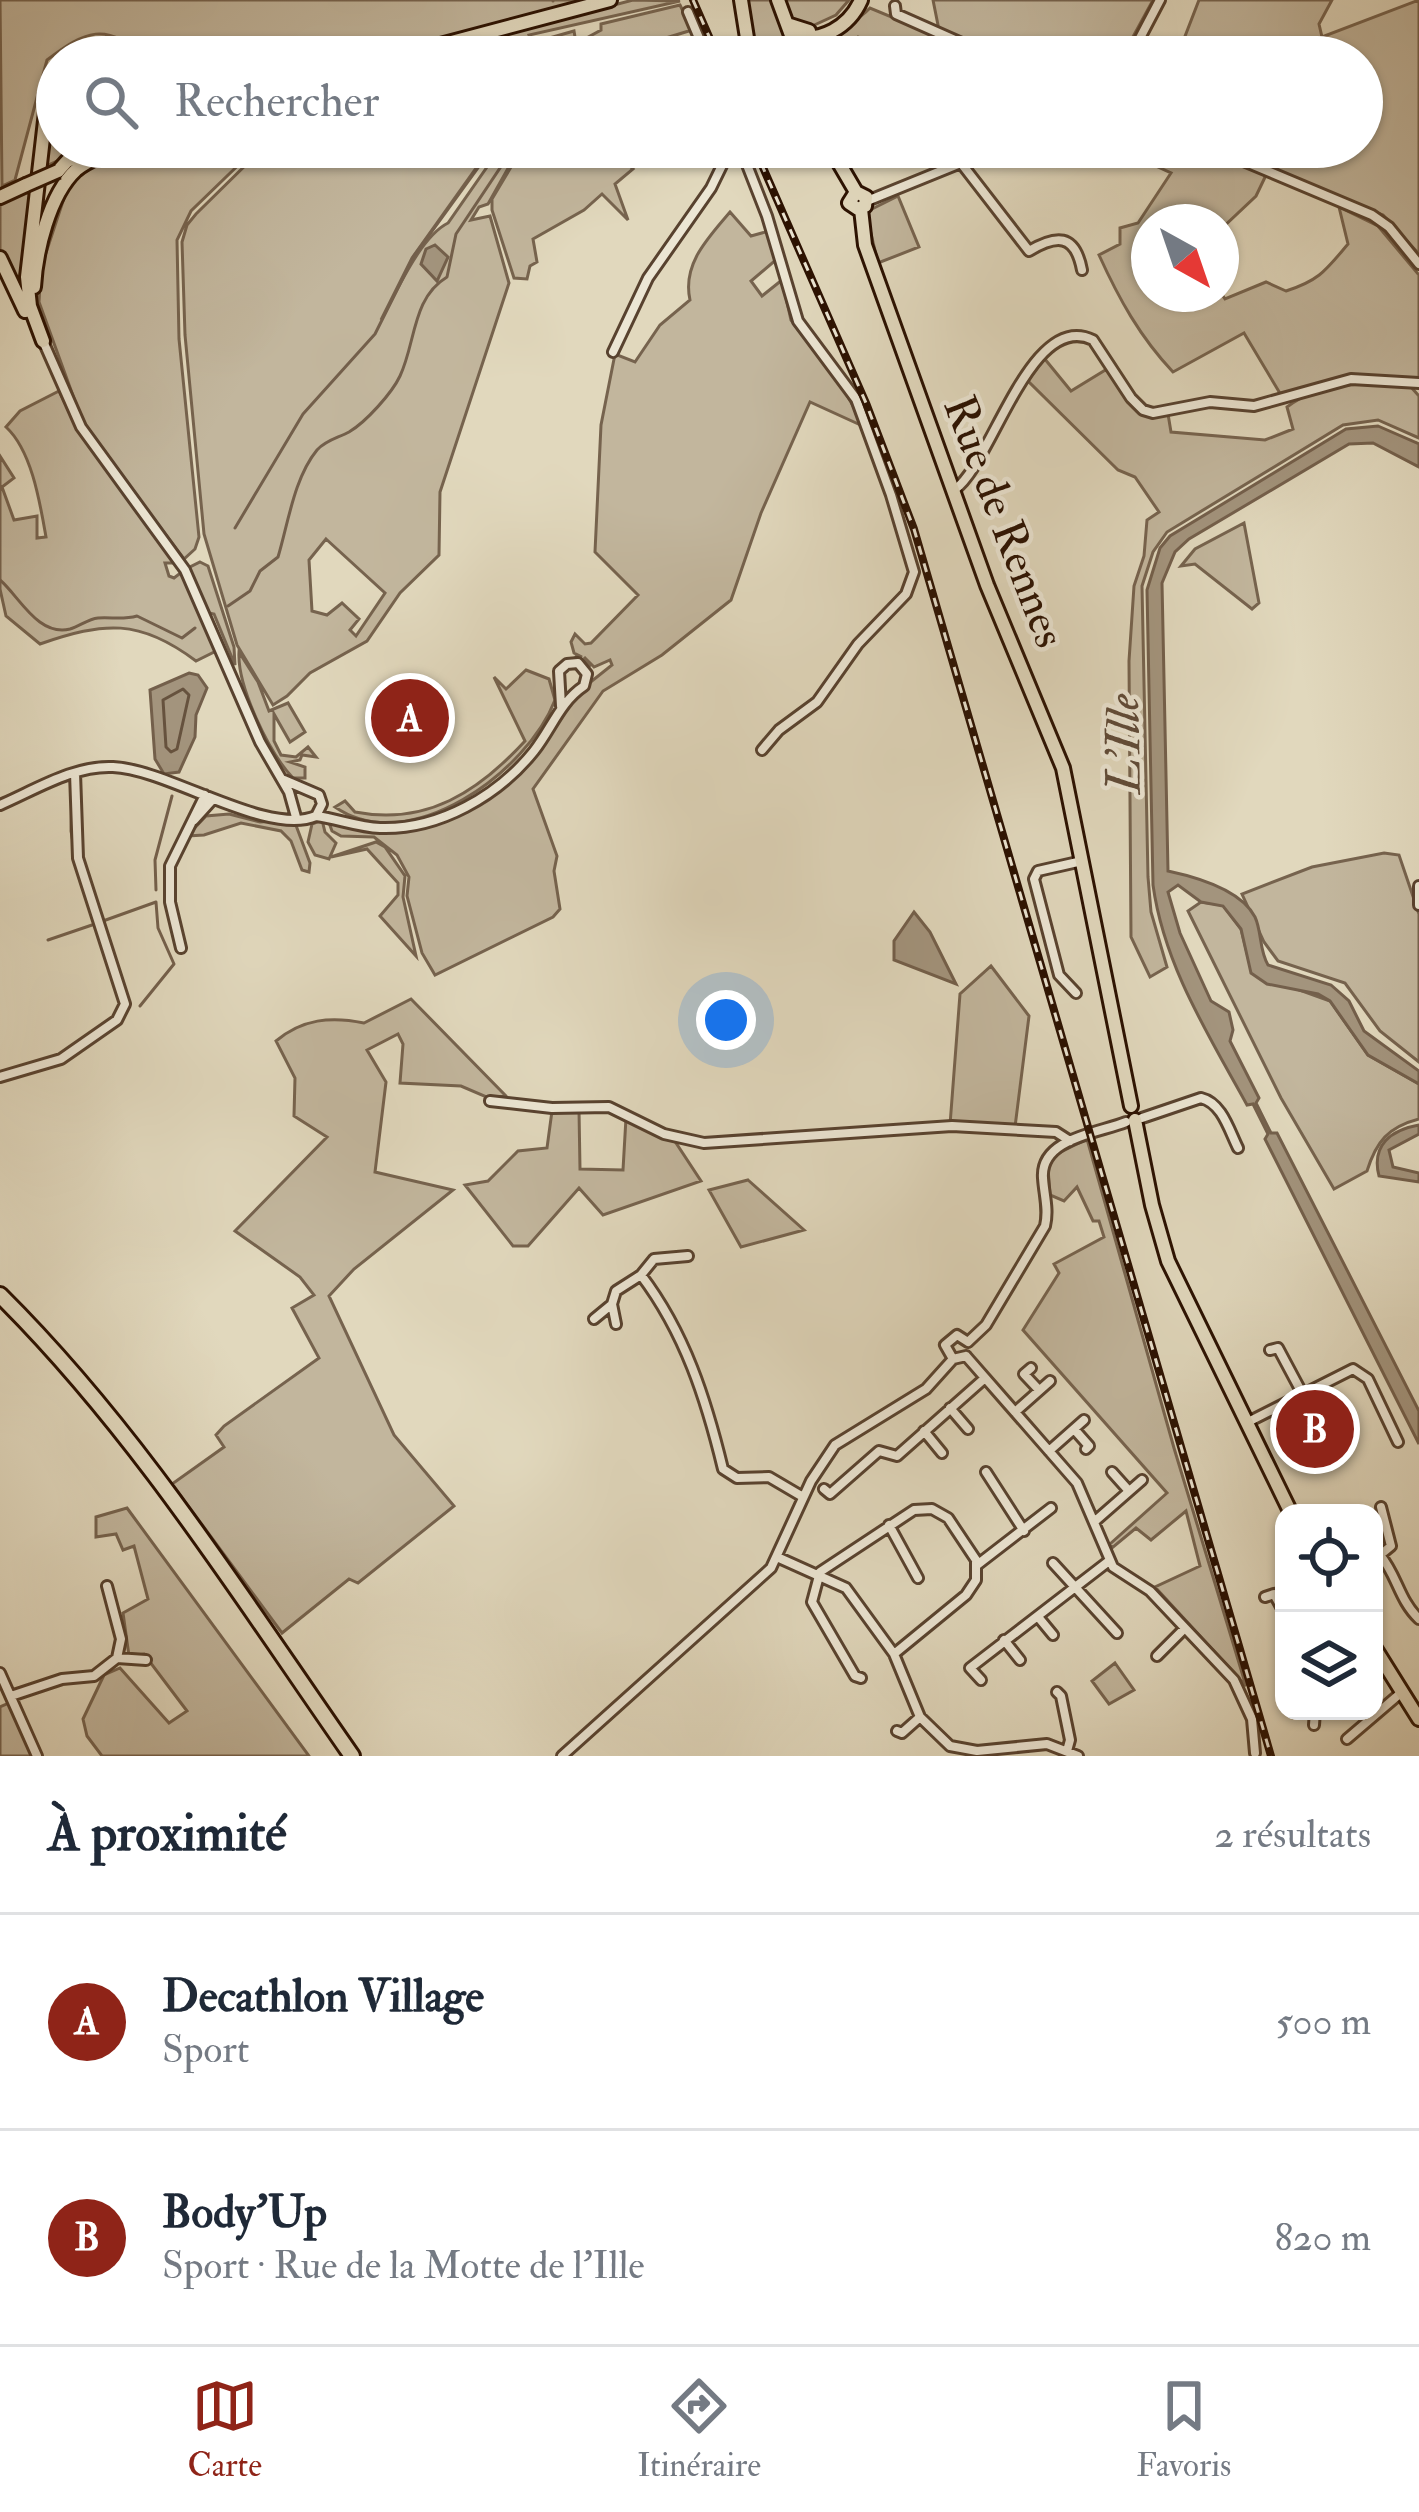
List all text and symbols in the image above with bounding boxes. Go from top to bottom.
search box [36,36,1383,168]
icon: search [78,69,144,135]
text: Rechercher [174,74,379,130]
north arrow [1131,204,1239,312]
street label: Rue de Rennes [930,388,1078,655]
pin: A [371,673,449,763]
water label: L'Ille [1093,693,1155,796]
your location [696,990,756,1050]
pin: B [1276,1384,1354,1474]
map controls [1275,1504,1383,1720]
button: locate [1275,1504,1383,1612]
button: layers [1275,1612,1383,1720]
text: À proximité [48,1802,287,1866]
text: 2 résultats [1214,1810,1371,1859]
text: Decathlon Village [162,1969,484,2025]
text: A [75,1997,99,2046]
text: 500 m [1276,1997,1371,2046]
text: Sport [162,2025,249,2074]
text: Body'Up [162,2185,327,2241]
text: B [74,2213,100,2262]
text: 820 m [1274,2213,1371,2262]
text: Sport · Rue de la Motte de l'Ille [162,2241,645,2290]
tab: Carte [188,2373,262,2486]
tab: Itinéraire [637,2373,761,2486]
tab: Favoris [1136,2373,1231,2486]

